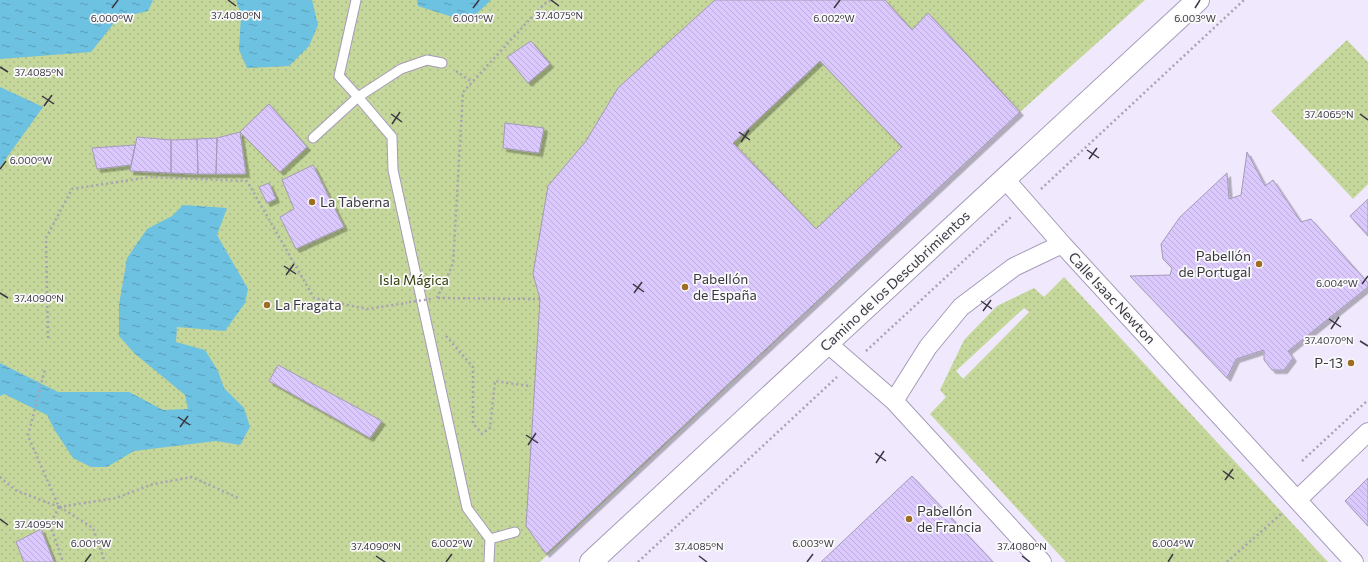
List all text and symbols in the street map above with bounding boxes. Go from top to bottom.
text: 37.4080°N [211,9,261,21]
text: 37.4075°N [535,9,583,21]
text: 6.000°W [91,12,133,24]
text: 6.001°W [453,12,493,24]
text: 6.002°W [813,12,855,24]
text: 6.003°W [1174,12,1216,24]
text: 37.4085°N [14,66,64,78]
text: 37.4065°N [1304,108,1354,120]
text: 6.000°W [10,154,52,166]
place label: La Taberna [320,193,390,210]
marker: La Taberna [307,197,317,207]
street label: Camino de los Descubrimientos [816,207,973,355]
place label: Pabellón de Portugal [1178,247,1251,280]
street label: Calle Isaac Newton [1065,248,1159,347]
marker: Pabellón de Portugal [1254,259,1264,269]
place label: Pabellón de España [693,270,757,303]
park label: Isla Mágica [379,271,449,288]
text: 6.004°W [1316,277,1358,289]
marker: Pabellón de España [680,282,690,292]
text: 37.4090°N [14,292,64,304]
place label: La Fragata [275,296,342,313]
marker: La Fragata [262,300,272,310]
text: 37.4070°N [1305,334,1353,346]
place label: P-13 [1314,354,1343,371]
marker: P-13 [1346,358,1356,368]
place label: Pabellón de Francia [917,502,982,535]
marker: Pabellón de Francia [904,514,914,524]
text: 37.4095°N [14,518,64,530]
text: 6.001°W [71,537,111,549]
text: 6.002°W [431,537,473,549]
text: 6.003°W [792,537,834,549]
text: 6.004°W [1152,537,1194,549]
text: 37.4090°N [351,540,401,552]
text: 37.4085°N [674,540,724,552]
text: 37.4080°N [997,540,1047,552]

